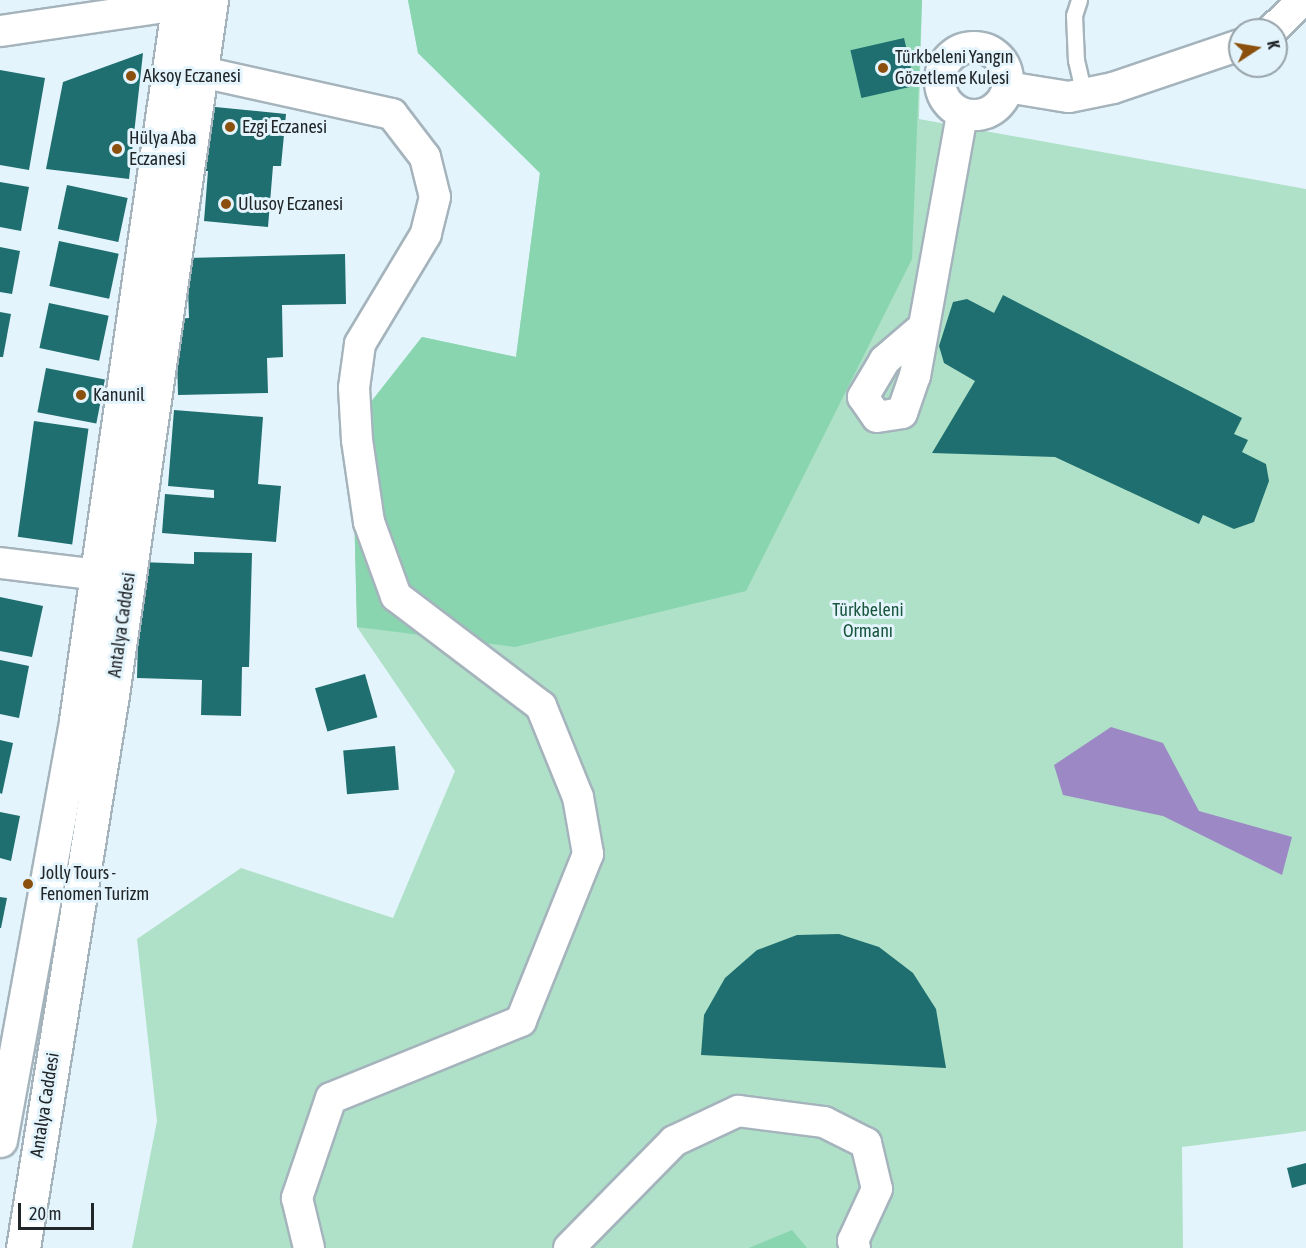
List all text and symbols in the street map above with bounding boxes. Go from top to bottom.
north arrow [1228,18,1288,78]
text: K [1264,39,1283,50]
place label: Türkbeleni Yangın Gözetleme Kulesi [895,47,1013,90]
marker: Türkbeleni Yangın Gözetleme Kulesi [876,61,890,75]
place label: Aksoy Eczanesi [143,65,241,87]
marker: Aksoy Eczanesi [124,69,138,83]
place label: Ezgi Eczanesi [242,116,327,138]
marker: Ezgi Eczanesi [223,120,237,134]
place label: Hülya Aba Eczanesi [129,128,197,170]
marker: Hülya Aba Eczanesi [110,142,124,156]
place label: Ulusoy Eczanesi [238,193,343,215]
marker: Ulusoy Eczanesi [219,197,233,211]
place label: Kanunil [93,384,145,406]
marker: Kanunil [74,388,88,402]
street label: Antalya Caddesi [104,571,140,679]
park label: Türkbeleni Ormanı [832,600,904,642]
place label: Jolly Tours - Fenomen Turizm [40,863,149,906]
marker: Jolly Tours - Fenomen Turizm [21,877,35,891]
street label: Antalya Caddesi [26,1051,64,1159]
scale bar [21,1191,98,1229]
text: 20 m [29,1203,61,1224]

